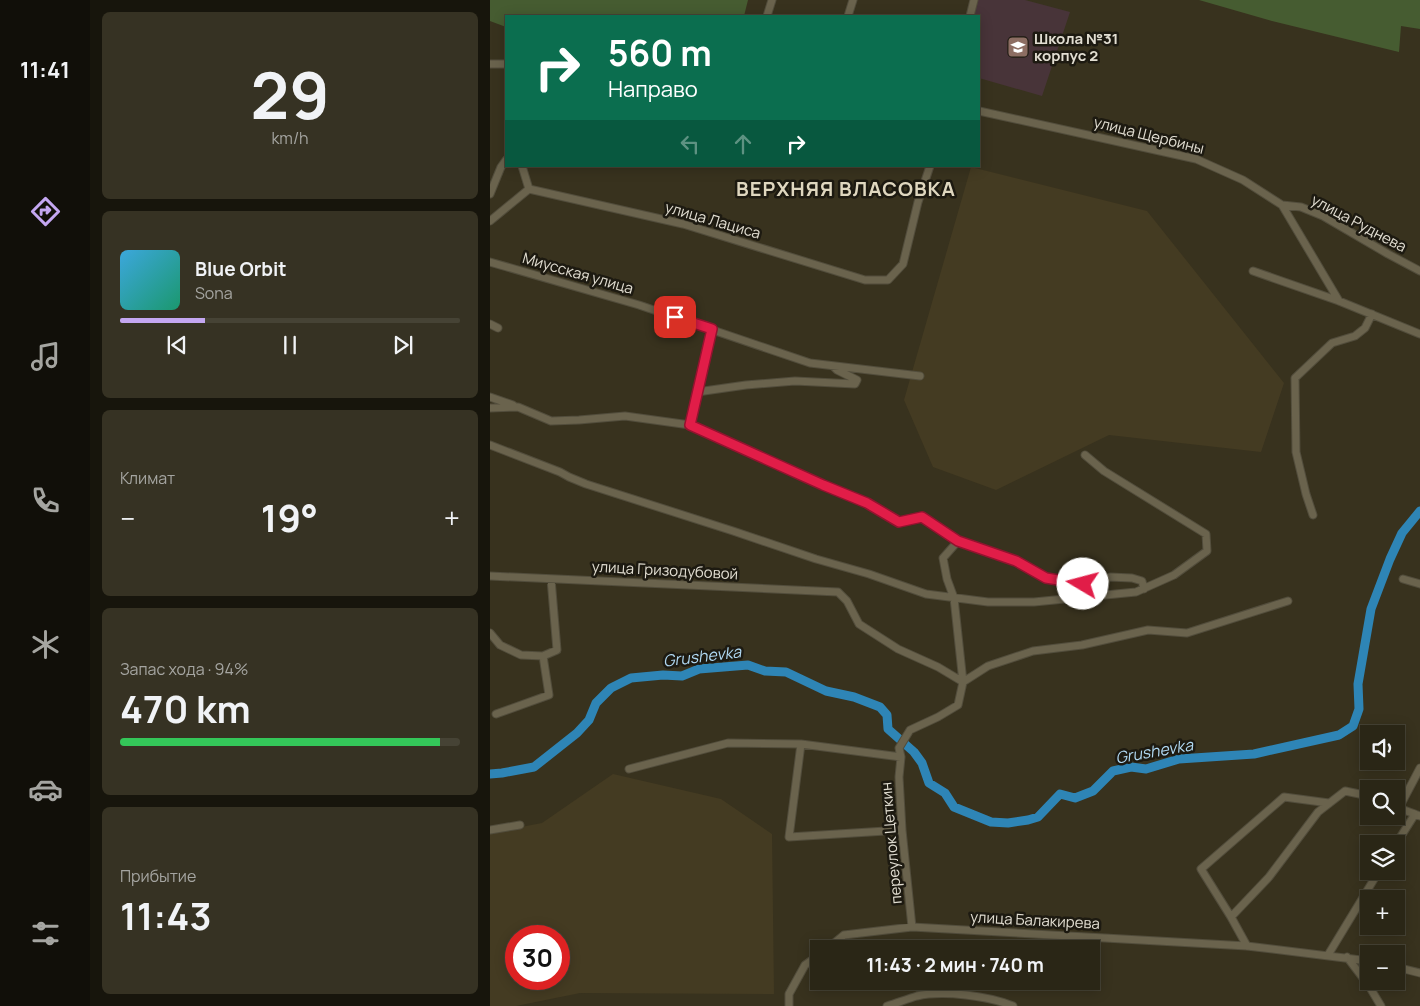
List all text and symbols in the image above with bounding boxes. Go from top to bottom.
place label: Школа №31 корпус 2 [1034,28,1118,66]
text: 560 m [608,29,712,77]
icon: right [525,35,590,100]
school or university icon: Школа №31 корпус 2 [1006,35,1030,59]
text: 29 [250,50,330,139]
text: 11:41 [20,55,70,85]
text: Направо [608,74,698,104]
street label: улица Щербины [1092,111,1206,159]
text: km/h [271,127,309,149]
icon: left [676,130,704,158]
icon: ahead [729,130,757,158]
icon: right [782,130,810,158]
district label: ВЕРХНЯЯ ВЛАСОВКА [736,175,956,202]
street label: улица Руднева [1308,189,1410,257]
icon: directions [28,194,63,229]
street label: улица Лациса [663,196,763,244]
street label: Миусская улица [520,247,636,299]
text: Blue Orbit [195,256,287,282]
text: Sona [195,282,233,304]
pin [654,296,696,338]
icon: arrive [661,303,689,331]
icon: previous [163,331,191,359]
icon: pause [276,331,304,359]
icon: next [389,331,417,359]
icon: music [28,339,63,374]
text: Климат [120,467,175,489]
icon: phone [28,483,63,518]
text: 19° [261,491,318,543]
text: − [120,499,135,537]
text: + [444,499,460,537]
street label: улица Гризодубовой [591,556,739,584]
position arrow [1056,557,1108,609]
icon: climate [28,627,63,662]
water label: Grushevka [662,640,743,672]
text: Запас хода · 94% [120,658,248,680]
text: 470 km [120,682,251,734]
map controls [1360,725,1405,990]
button: sound [1360,725,1405,770]
water label: Grushevka [1113,733,1196,769]
icon: car [28,772,63,807]
button: search [1360,780,1405,825]
street label: переулок Цеткин [875,781,907,905]
button: layers [1360,835,1405,880]
text: Прибытие [120,865,196,887]
text: 11:43 [120,889,212,941]
button: + [1360,890,1405,935]
street label: улица Балакирева [970,906,1100,934]
icon: filters [28,916,63,951]
speed limit sign: 30 [505,925,570,990]
button: − [1360,945,1405,990]
text: 11:43 · 2 мин · 740 m [866,952,1044,978]

